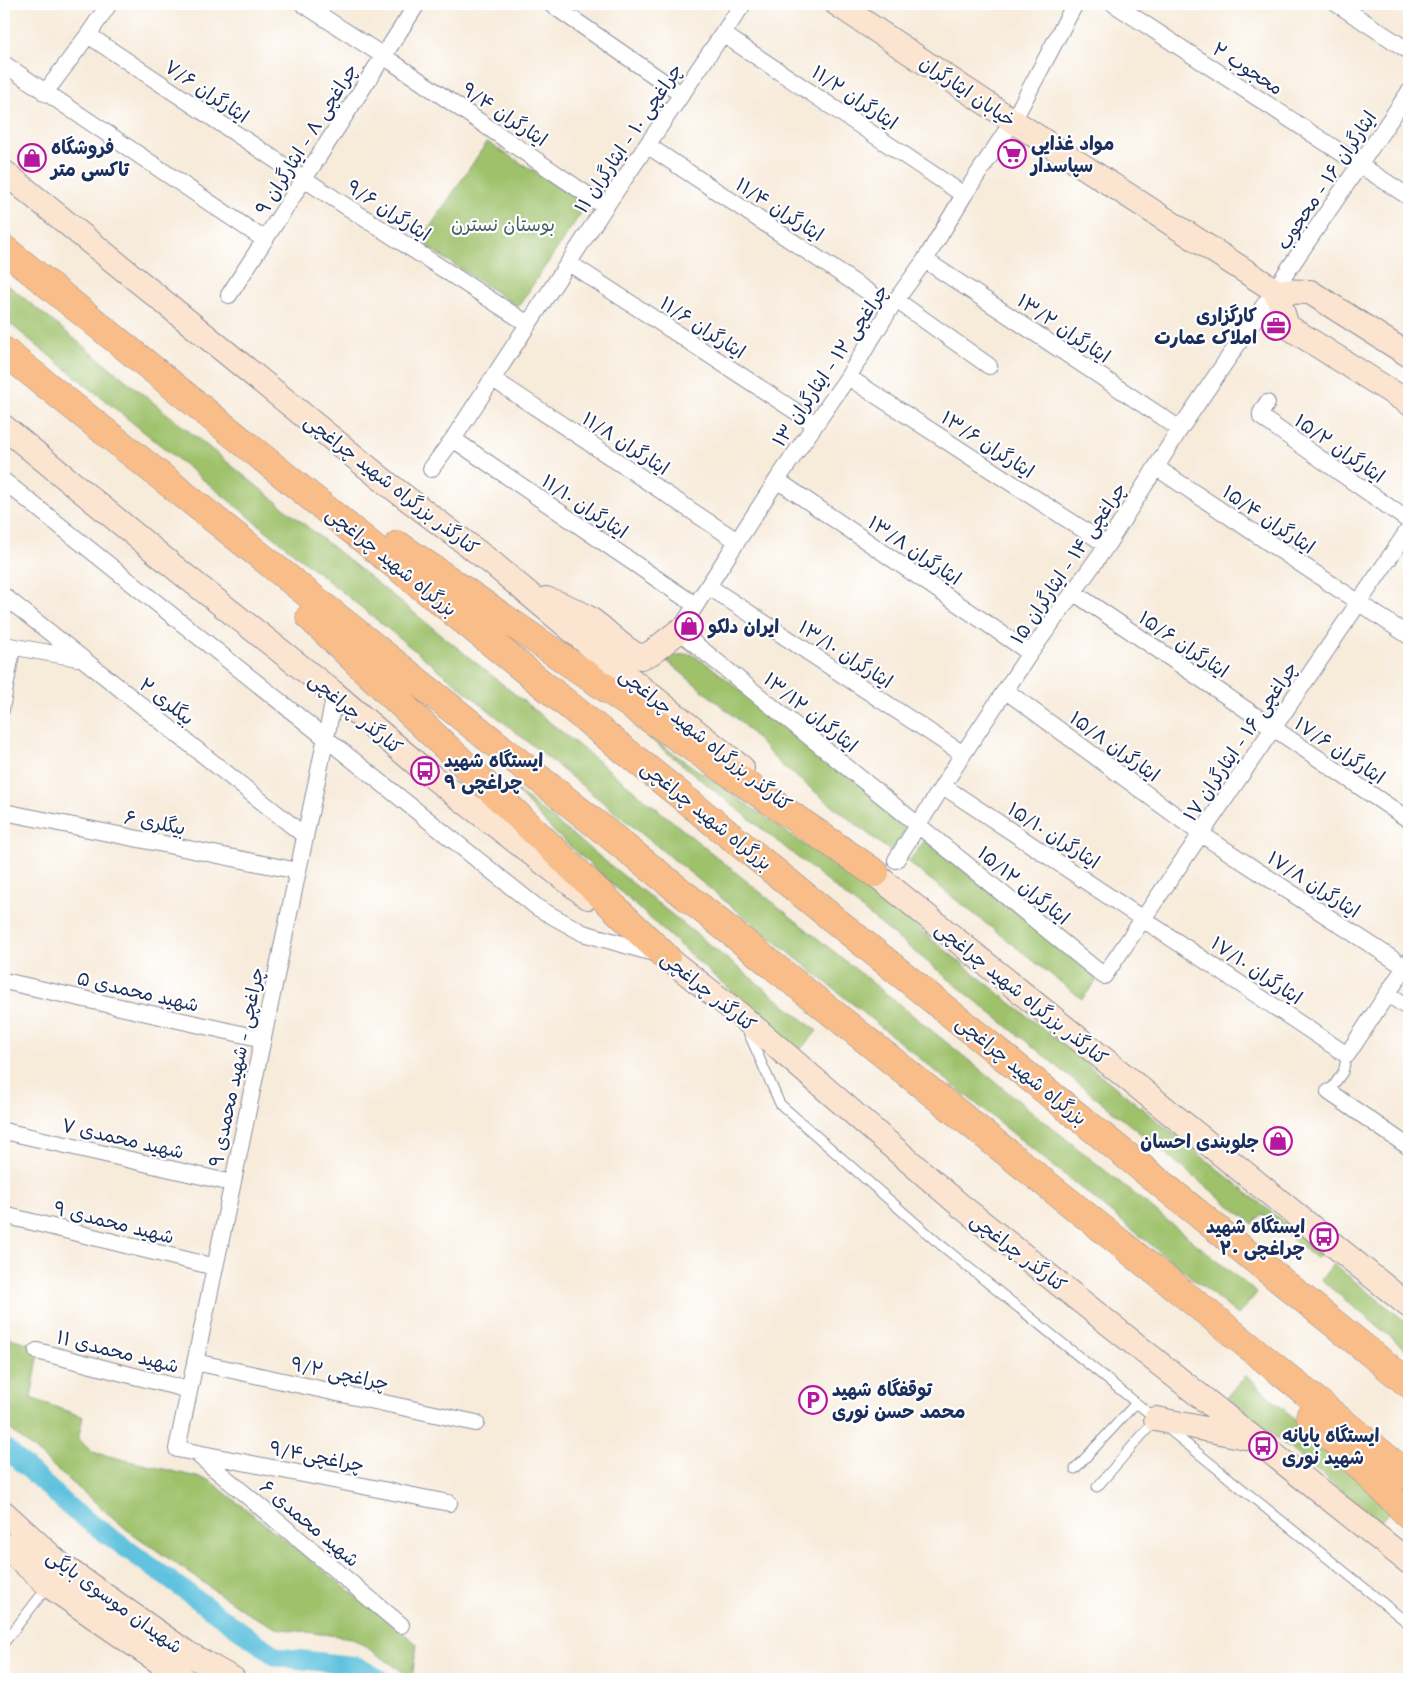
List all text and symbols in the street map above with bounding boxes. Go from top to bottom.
street label: محجوب ۲ [1207,37,1287,101]
street label: خیابان ایثارگران [914,51,1020,134]
street label: ایثارگران ۷/۶ [159,55,253,130]
street label: چراغچی ۸ - ایثارگران ۹ [250,59,364,220]
street label: چراغچی ۱۰ - ایثارگران ۱۱ [570,59,689,219]
street label: ایثارگران ۱۱/۲ [806,60,902,136]
street label: ایثارگران ۹/۴ [456,77,552,153]
street label: ایثارگران ۱۶ - محجوب [1272,107,1383,255]
place label: مواد غذایی سپاسدار [1029,132,1114,179]
place label: فروشگاه تاکسی متر [49,136,130,183]
supermarket icon: مواد غذایی سپاسدار [997,139,1027,169]
shop icon: فروشگاه تاکسی متر [17,143,47,173]
street label: ایثارگران ۱۱/۴ [730,173,828,248]
street label: ایثارگران ۹/۶ [341,175,435,248]
park label: بوستان نسترن [451,213,555,238]
street label: چراغچی ۱۲ - ایثارگران ۱۳ [767,280,895,452]
street label: ایثارگران ۱۳/۲ [1012,289,1115,370]
street label: ایثارگران ۱۱/۶ [655,291,750,365]
place label: کارگزاری املاک عمارت [1154,304,1258,351]
office icon: کارگزاری املاک عمارت [1261,311,1291,341]
street label: ایثارگران ۱۳/۶ [936,406,1038,485]
street label: ایثارگران ۱۱/۸ [577,407,674,482]
street label: کنارگذر بزرگراه شهید چراغچی [299,409,483,561]
street label: ایثارگران ۱۵/۲ [1289,409,1389,490]
street label: ایثارگران ۱۱/۱۰ [536,469,632,545]
street label: چراغچی ۱۴ - ایثارگران ۱۵ [1006,478,1133,650]
street label: ایثارگران ۱۵/۴ [1217,480,1319,560]
street label: بزرگراه شهید چراغچی [320,502,462,623]
street label: ایثارگران ۱۳/۸ [863,511,966,592]
street label: ایثارگران ۱۵/۶ [1133,606,1233,685]
shop icon: ایران دلکو [674,611,704,641]
place label: ایران دلکو [707,615,779,640]
street label: ایثارگران ۱۳/۱۰ [793,616,897,695]
street label: چراغچی ۱۶ - ایثارگران ۱۷ [1178,657,1304,827]
street label: کنارگذر بزرگراه شهید چراغچی [615,662,797,816]
street label: کنارگذر چراغچی [303,668,407,761]
street label: ایثارگران ۱۳/۱۲ [758,668,862,759]
street label: بیگلری ۲ [133,673,199,732]
street label: ایثارگران ۱۵/۸ [1064,706,1164,788]
street label: ایثارگران ۱۷/۶ [1289,712,1389,791]
place label: ایستگاه شهید چراغچی ۹ [444,749,543,796]
street label: بزرگراه شهید چراغچی [637,755,777,875]
bus stop icon: ایستگاه شهید چراغچی ۹ [410,756,440,786]
street label: ایثارگران ۱۵/۱۰ [1002,797,1104,875]
street label: بیگلری ۶ [122,805,188,842]
street label: ایثارگران ۱۵/۱۲ [972,841,1074,931]
street label: ایثارگران ۱۷/۸ [1262,846,1364,924]
street label: کنارگذر بزرگراه شهید چراغچی [931,916,1113,1070]
street label: ایثارگران ۱۷/۱۰ [1206,931,1307,1011]
street label: کنارگذر چراغچی [655,946,761,1038]
street label: ۹ چراغچی - شهید محمدی [204,965,271,1170]
street label: شهید محمدی ۵ [74,966,201,1019]
street label: بزرگراه شهید چراغچی [952,1010,1092,1130]
street label: شهید محمدی ۷ [59,1113,186,1166]
shop icon: جلوبندی احسان [1263,1126,1293,1156]
place label: جلوبندی احسان [1140,1130,1259,1155]
street label: شهید محمدی ۹ [51,1196,177,1251]
street label: کنارگذر چراغچی [965,1208,1071,1298]
place label: ایستگاه شهید چراغچی ۲۰ [1206,1215,1305,1262]
bus stop icon: ایستگاه شهید چراغچی ۲۰ [1309,1222,1339,1252]
street label: شهید محمدی ۱۱ [54,1325,181,1380]
street label: ۹/۲ چراغچی [288,1352,391,1397]
place label: توقفگاه شهید محمد حسن نوری [832,1378,965,1425]
parking icon: توقفگاه شهید محمد حسن نوری [798,1385,828,1415]
place label: ایستگاه پایانه شهید نوری [1282,1424,1380,1471]
bus stop icon: ایستگاه پایانه شهید نوری [1248,1431,1278,1461]
street label: ۹/۴چراغچی [267,1436,366,1479]
street label: شهید محمدی ۶ [254,1475,364,1573]
street label: شهیدان موسوی بایگی [41,1544,187,1660]

